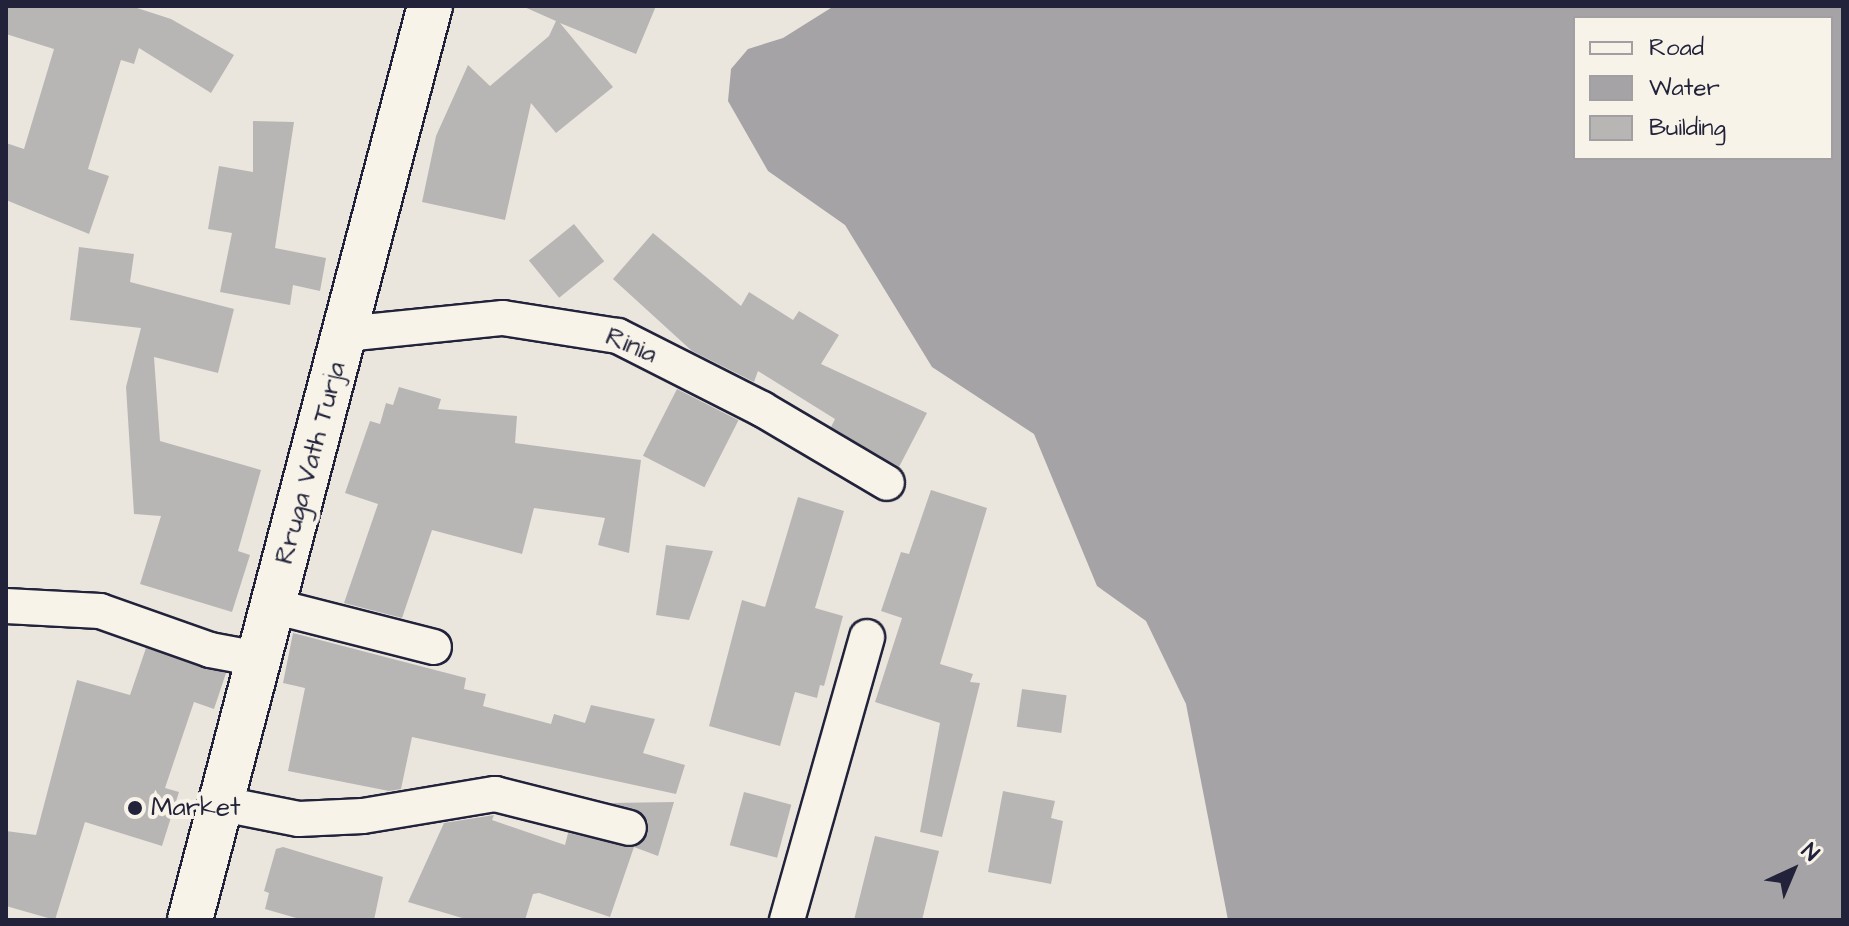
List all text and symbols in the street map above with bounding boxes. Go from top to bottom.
legend [1573,16,1833,160]
text: Road [1649,31,1704,65]
text: Water [1649,71,1720,105]
text: Building [1649,111,1726,145]
street label: Rinia [601,321,661,371]
street label: Rruga Vath Turja [269,358,353,568]
place label: Market [151,792,241,824]
marker: Market [126,799,144,817]
north arrow [1753,830,1833,910]
text: N [1794,836,1826,868]

